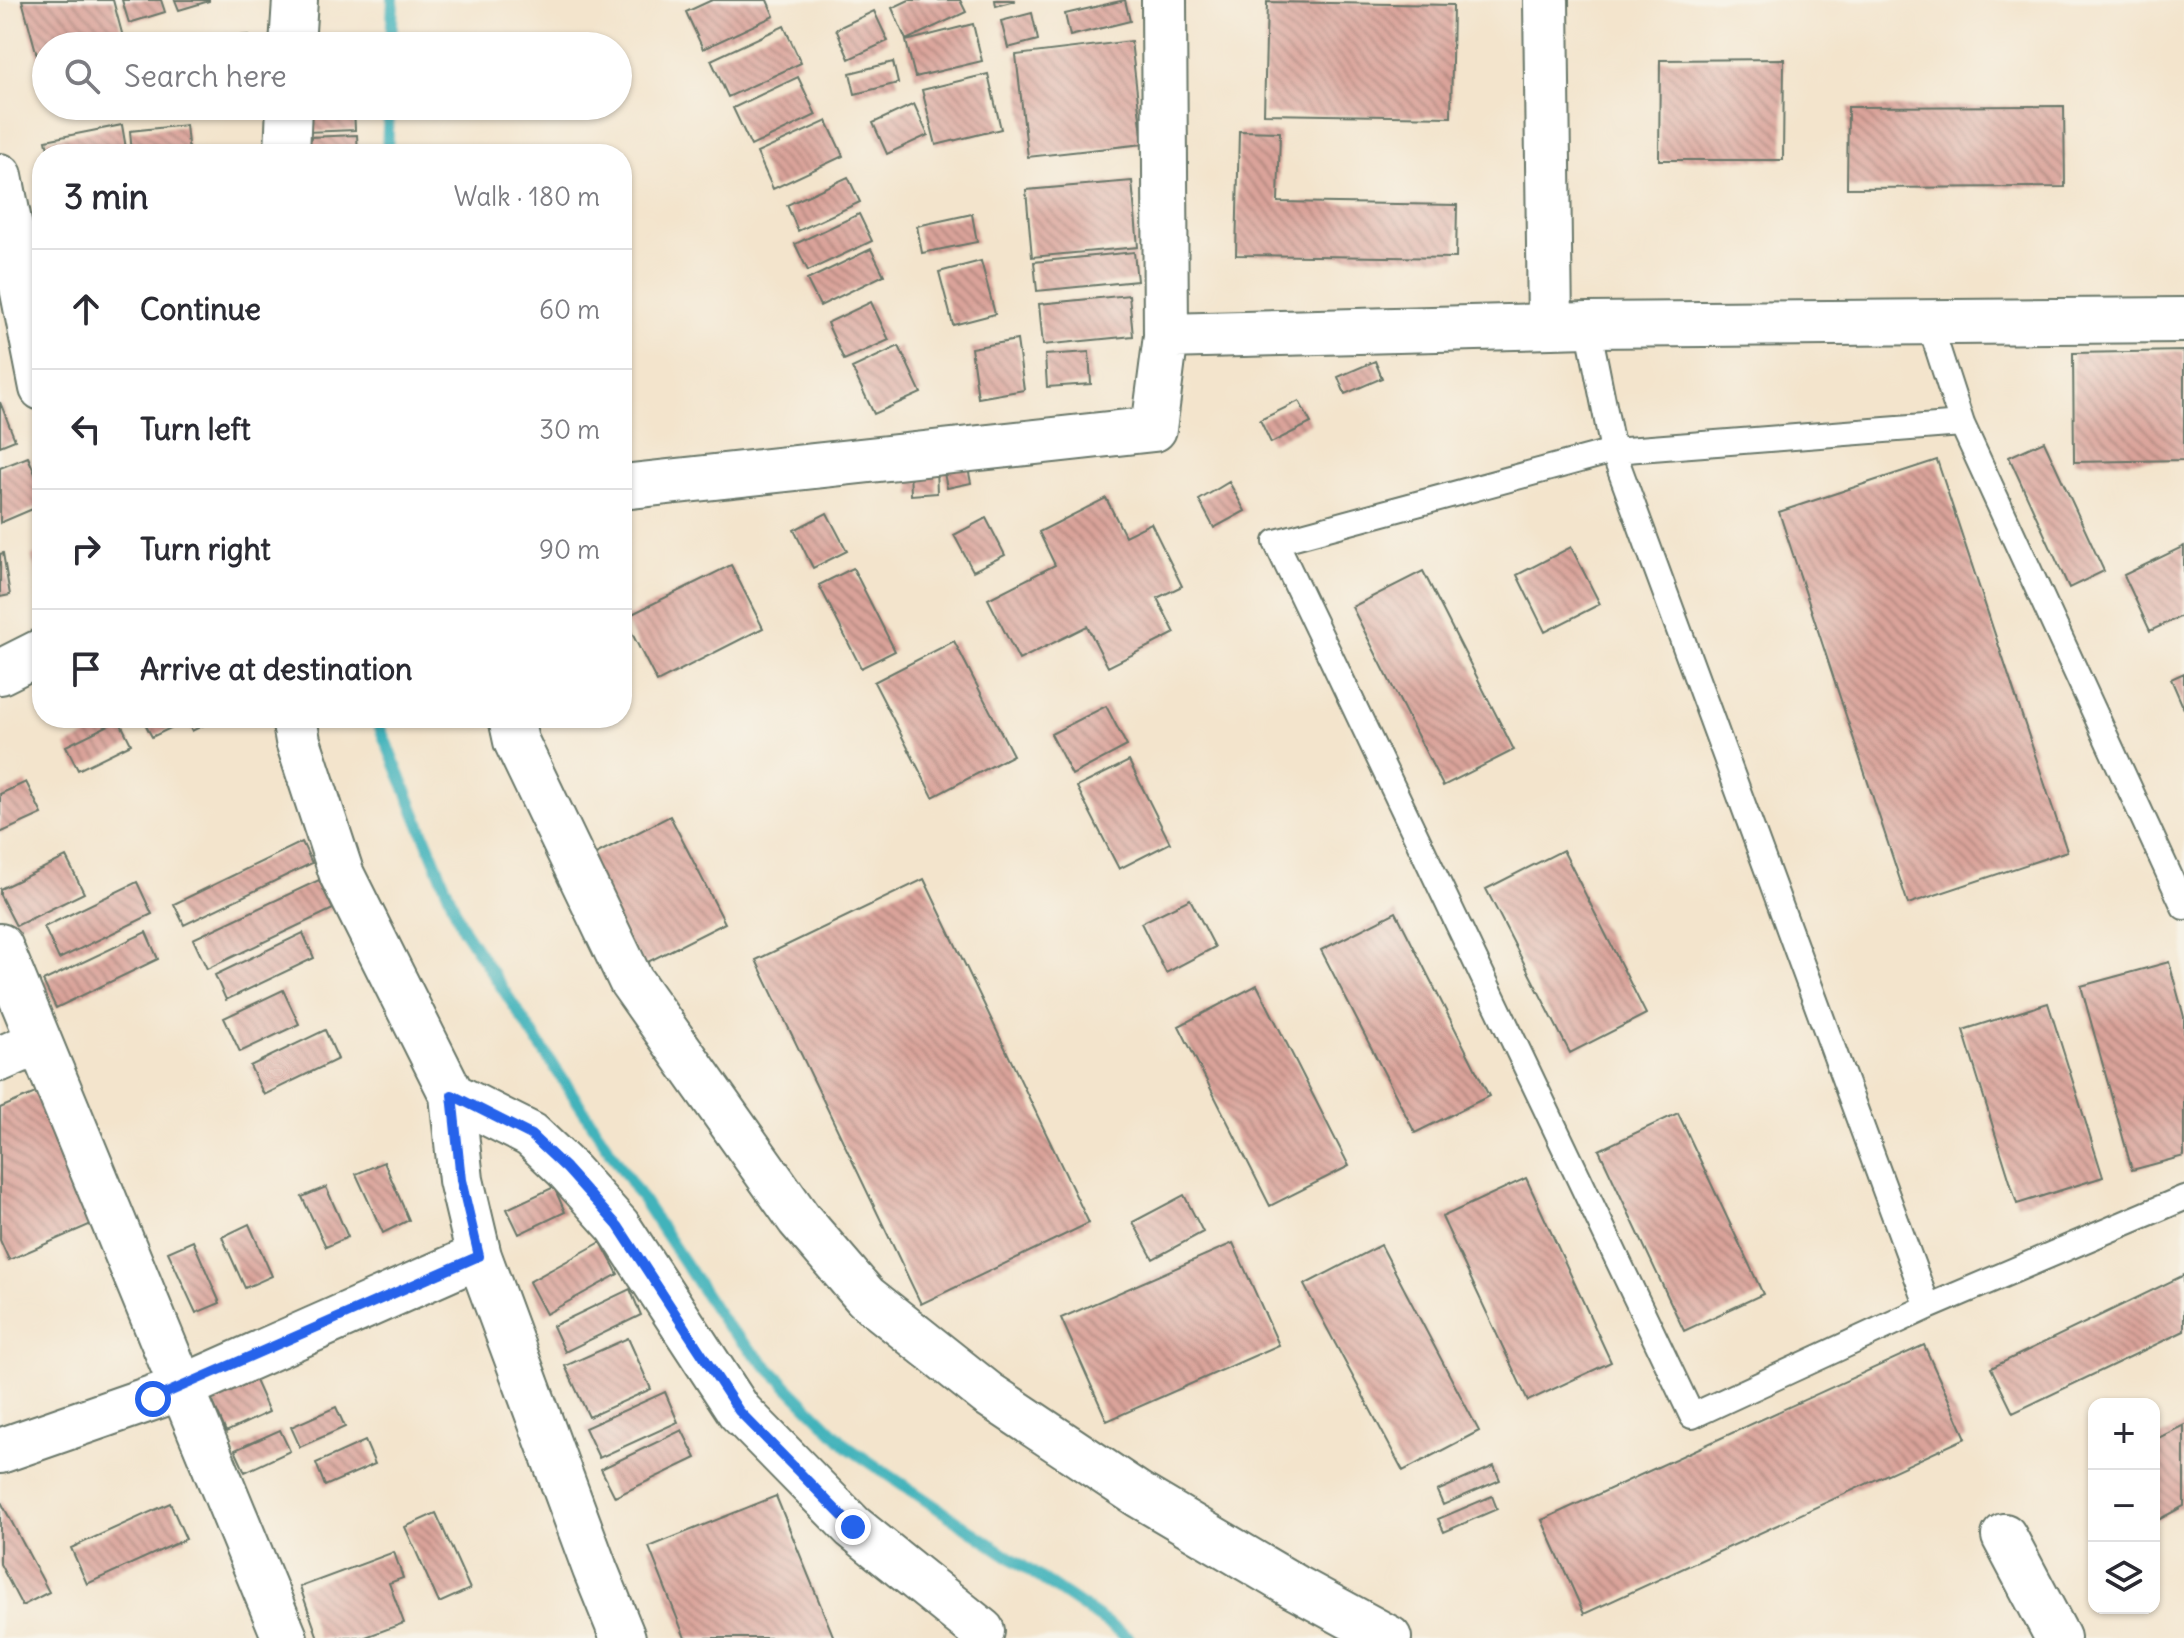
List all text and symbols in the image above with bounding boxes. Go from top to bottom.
search box [32,32,632,120]
icon: search [60,54,104,98]
text: Search here [124,57,287,95]
text: 3 min [64,175,149,218]
text: Walk · 180 m [454,180,600,213]
icon: ahead [64,287,108,331]
text: Continue [140,290,261,328]
text: 60 m [539,293,600,326]
icon: left [64,407,108,451]
text: Turn left [140,410,251,448]
text: 30 m [539,413,600,446]
icon: right [64,527,108,571]
text: Turn right [140,530,271,568]
text: 90 m [539,533,600,566]
icon: arrive [64,647,108,691]
text: Arrive at destination [140,650,412,688]
route start [135,1381,171,1417]
map controls [2088,1398,2160,1614]
button: + [2088,1398,2160,1470]
button: − [2088,1470,2160,1542]
route end [835,1509,871,1545]
button: layers [2088,1542,2160,1614]

